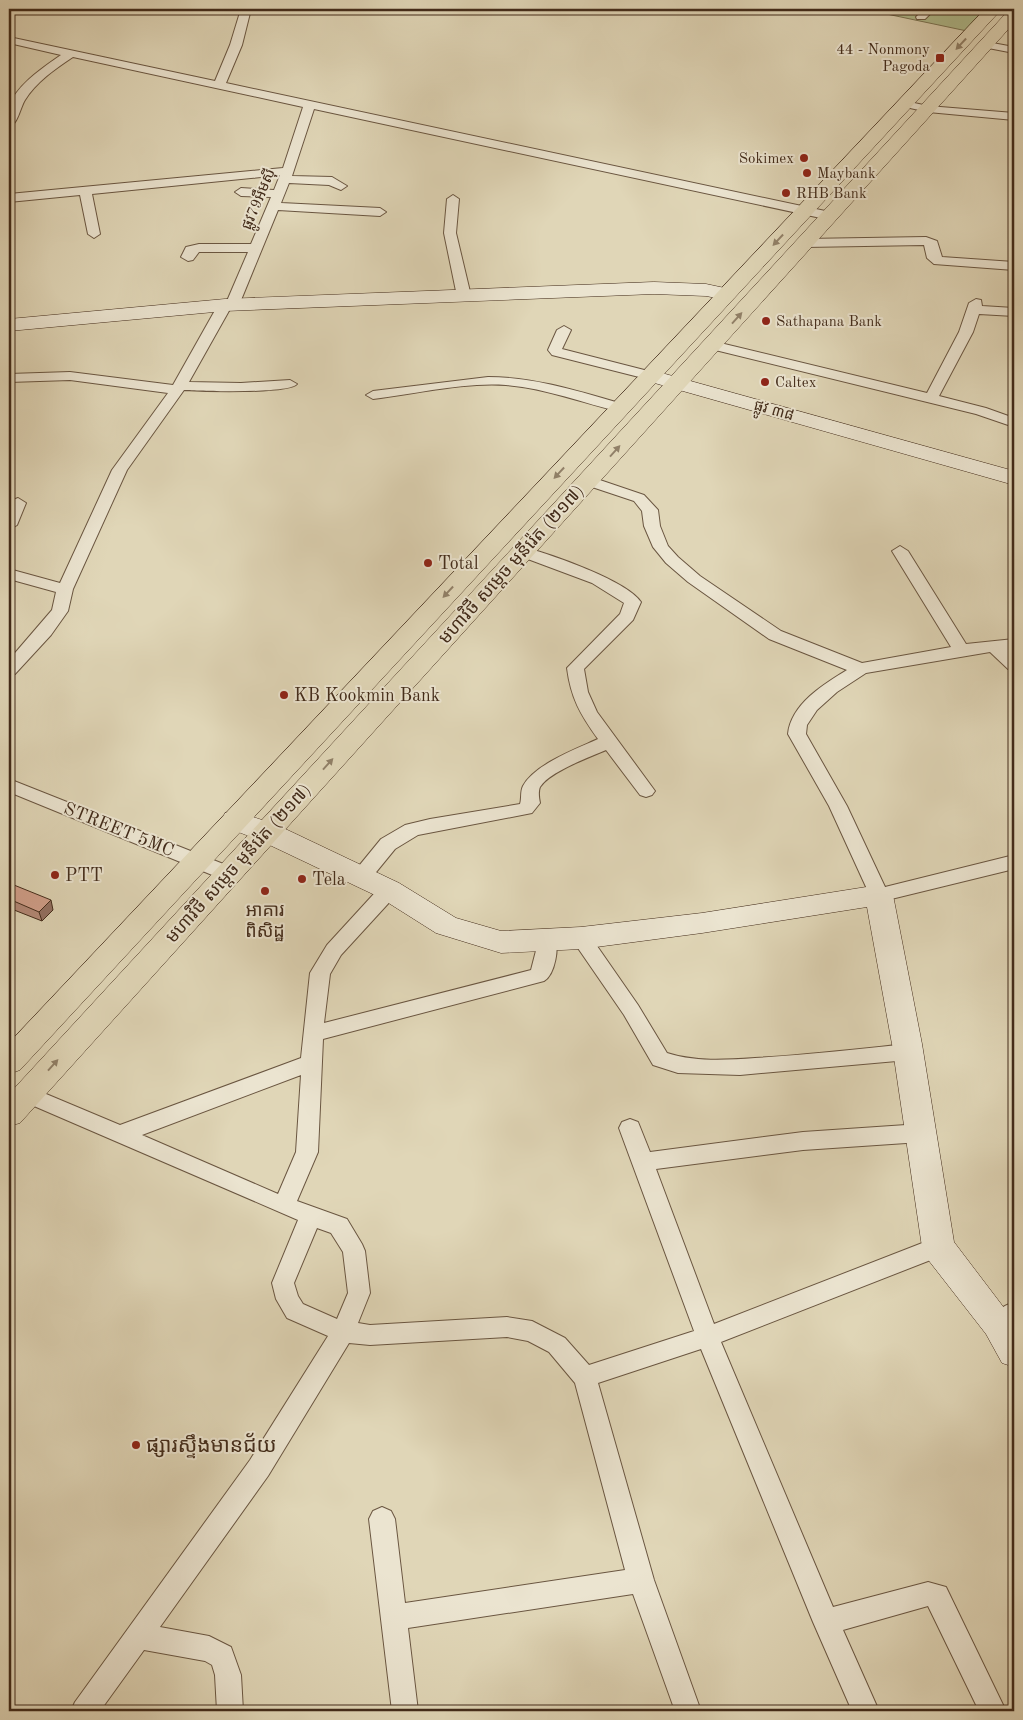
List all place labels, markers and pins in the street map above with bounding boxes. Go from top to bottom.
place label: 44 - Nonmony Pagoda [836,43,931,75]
marker: 44 - Nonmony Pagoda [934,52,946,64]
place label: Sokimex [739,152,794,167]
marker: Sokimex [798,152,810,164]
marker: Maybank [801,167,813,179]
place label: Maybank [817,167,876,182]
marker: RHB Bank [780,187,792,199]
place label: RHB Bank [796,187,867,202]
marker: Sathapana Bank [760,315,772,327]
place label: Sathapana Bank [776,315,882,330]
marker: Caltex [759,376,771,388]
place label: Caltex [775,376,817,391]
place label: Total [438,555,479,573]
marker: Total [422,557,434,569]
place label: KB Kookmin Bank [294,687,440,705]
marker: KB Kookmin Bank [278,689,290,701]
place label: PTT [65,867,103,885]
marker: PTT [49,869,61,881]
place label: Tela [312,871,346,889]
marker: Tela [296,873,308,885]
marker: អាគារ ពិសិដ្ឋ [259,885,271,897]
place label: អាគារ ពិសិដ្ឋ [245,902,285,942]
place label: ផ្សារស្ទឹងមានជ័យ [146,1432,277,1459]
marker: ផ្សារស្ទឹងមានជ័យ [130,1439,142,1451]

